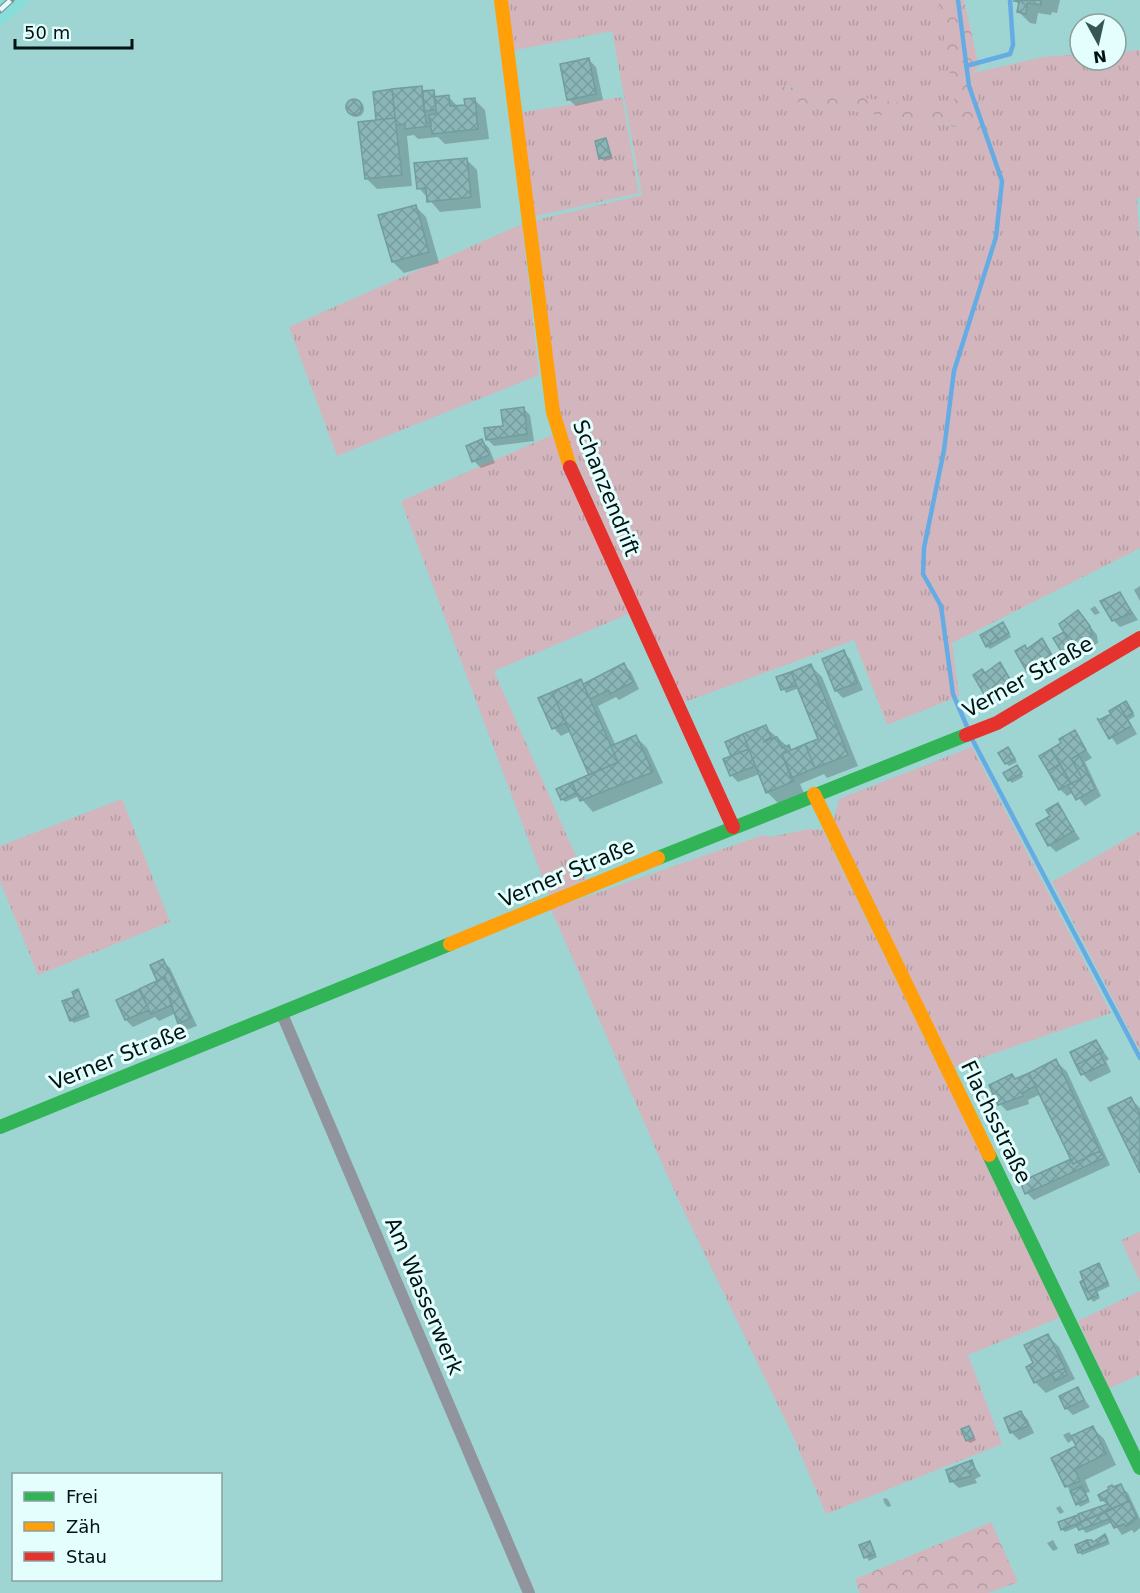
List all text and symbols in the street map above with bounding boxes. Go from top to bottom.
scale bar [15,12,132,50]
north arrow [1068,12,1128,72]
text: 50 m [24,22,70,43]
text: N [1092,46,1108,67]
street label: Schanzendrift [568,416,644,560]
street label: Verner Straße [959,631,1097,723]
street label: Verner Straße [496,834,638,912]
street label: Verner Straße [46,1019,190,1095]
street label: Flachsstraße [956,1057,1036,1187]
street label: Am Wasserwerk [380,1214,468,1379]
legend [12,1473,222,1581]
text: Frei [66,1486,98,1507]
text: Zäh [66,1516,101,1537]
text: Stau [66,1546,107,1567]

